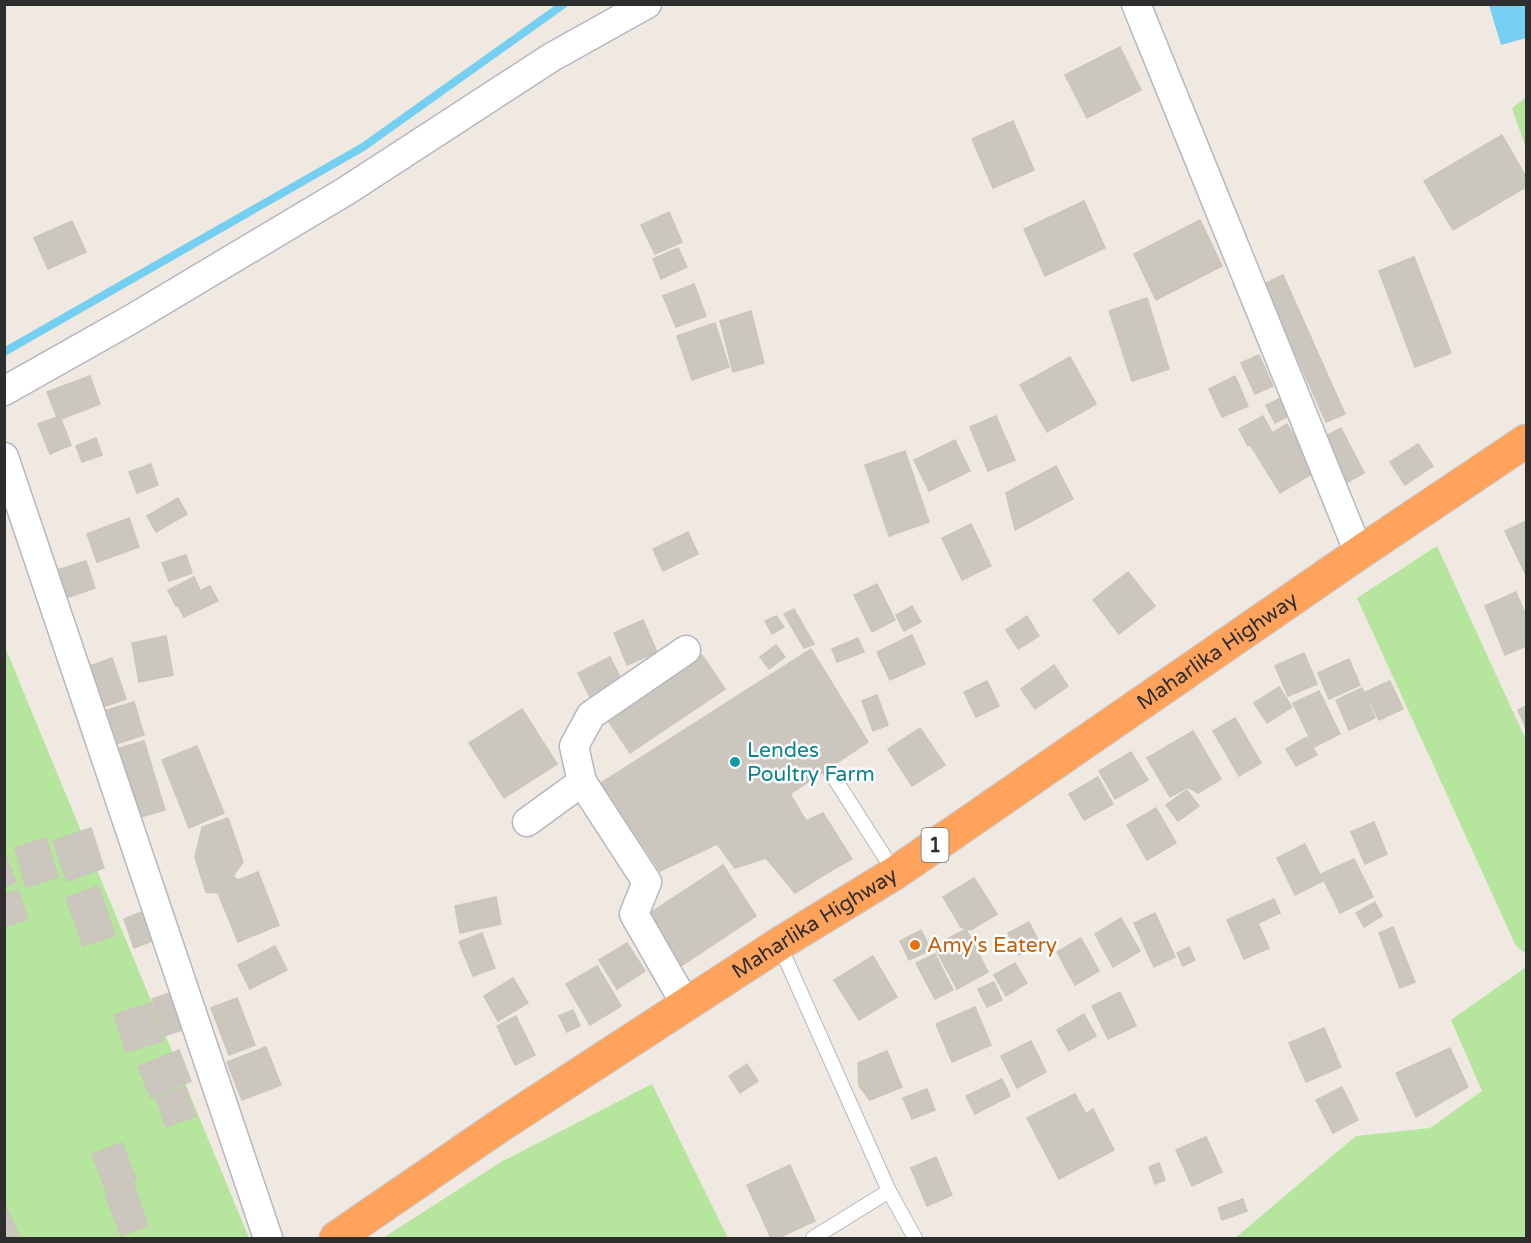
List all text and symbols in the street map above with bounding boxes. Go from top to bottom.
street label: Maharlika Highway [1132,587,1303,715]
place label: Lendes Poultry Farm [747,738,875,787]
marker: Lendes Poultry Farm [728,755,742,769]
road number: 1 [922,828,948,862]
street label: Maharlika Highway [727,863,902,984]
place label: Amy's Eatery [927,933,1057,958]
marker: Amy's Eatery [908,938,922,952]

